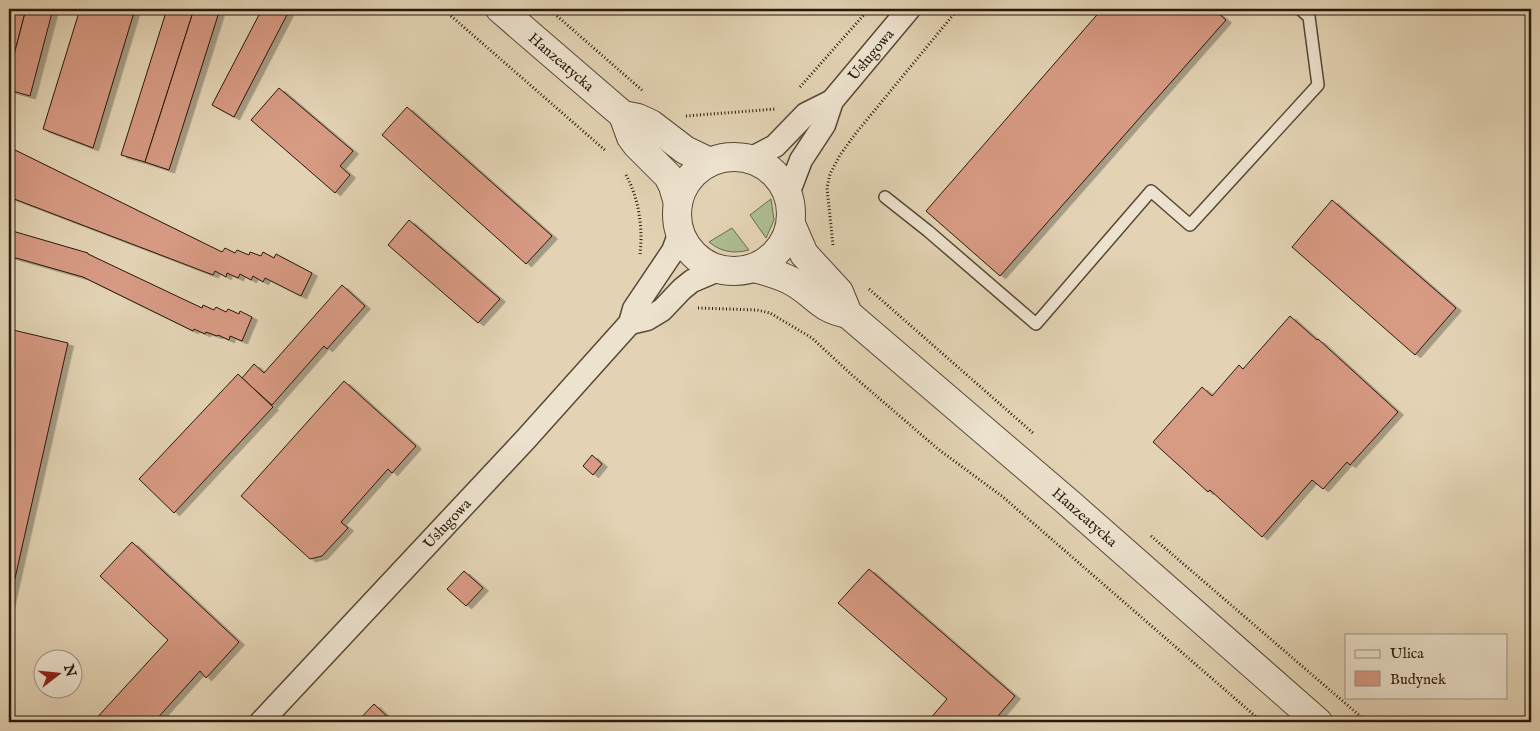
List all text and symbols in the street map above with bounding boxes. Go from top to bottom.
street label: Usługowa [844,25,899,85]
street label: Hanzeatycka [524,29,598,96]
street label: Hanzeatycka [1048,484,1122,552]
street label: Usługowa [419,494,476,553]
legend [1345,634,1508,698]
text: Ulica [1390,644,1424,663]
north arrow [32,648,82,698]
text: N [59,661,80,679]
text: Budynek [1390,670,1447,689]

